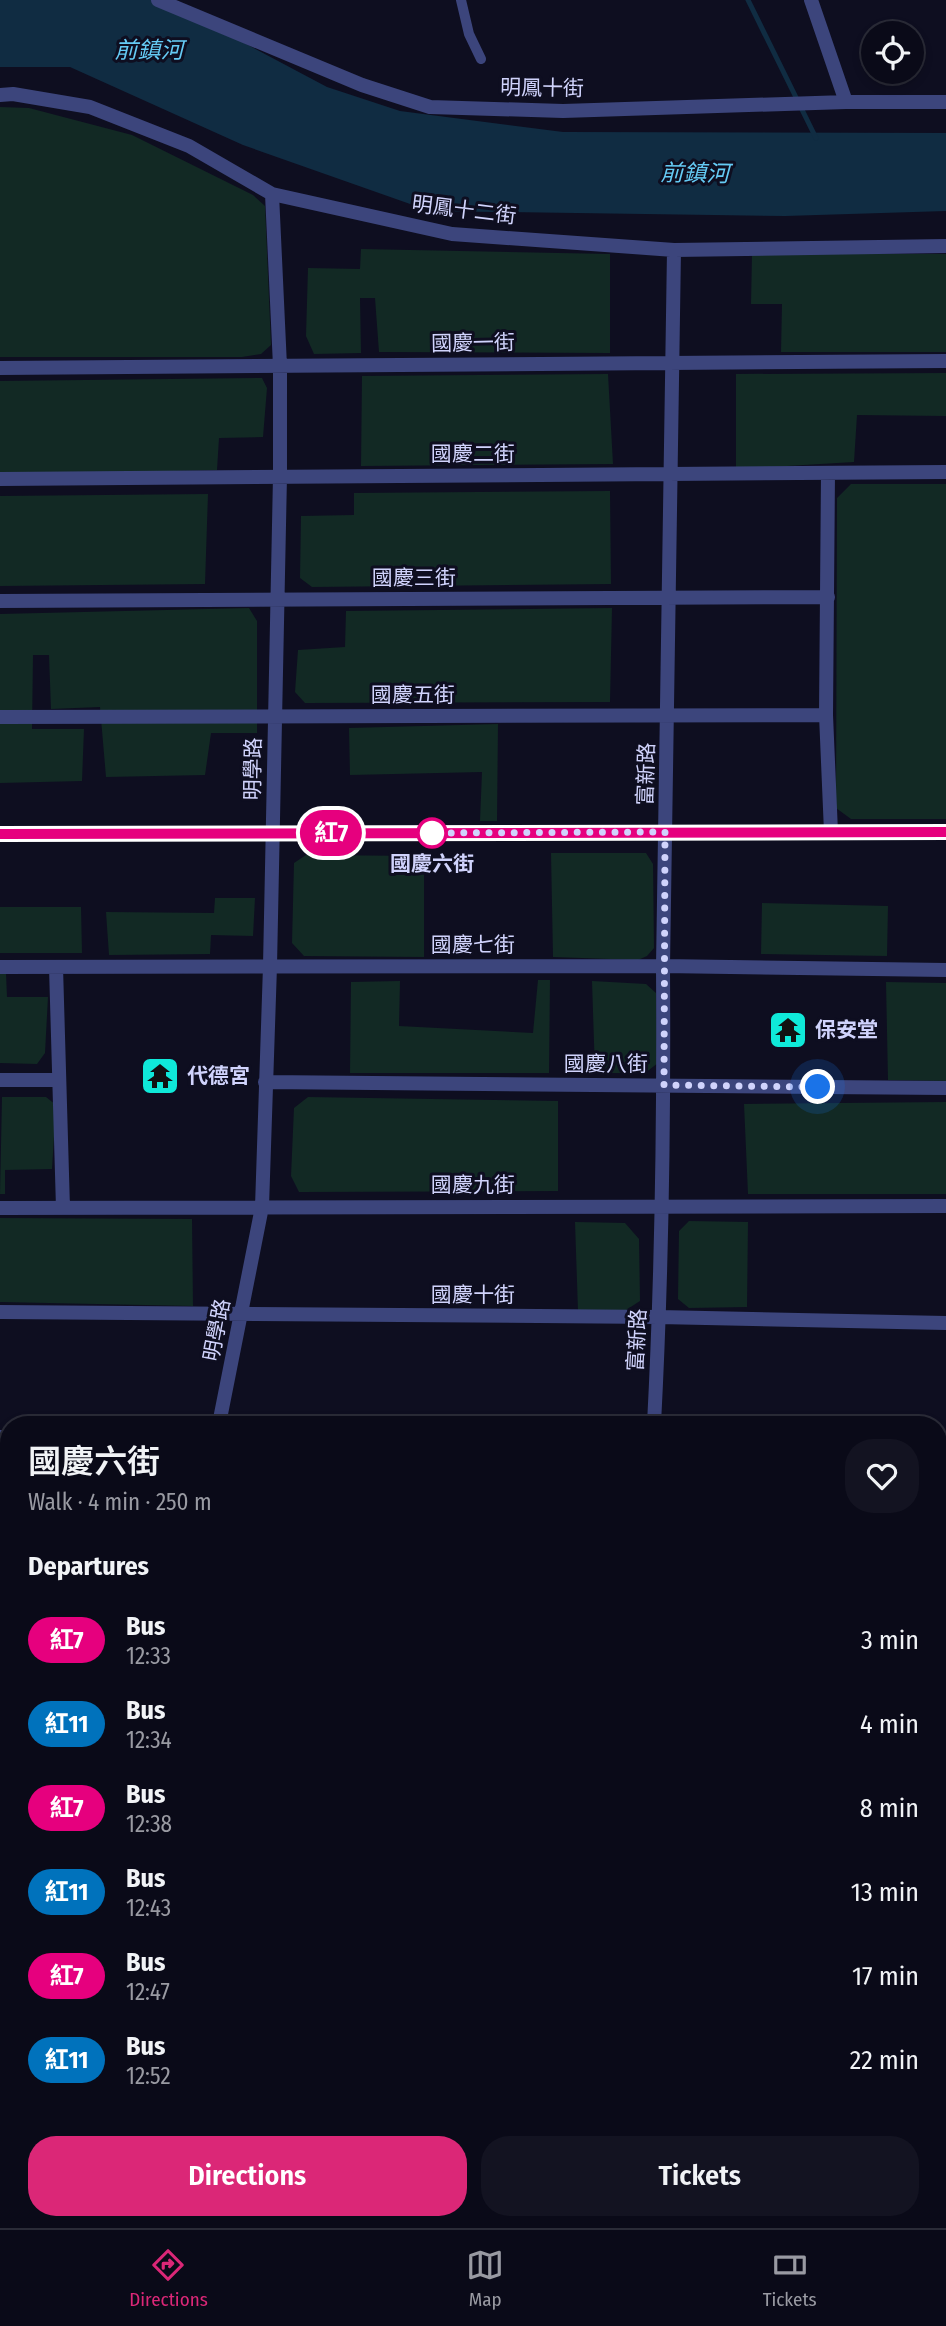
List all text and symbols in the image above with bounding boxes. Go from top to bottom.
map controls [861,21,924,84]
button: locate [861,21,924,84]
water label: 前鎮河 [115,36,188,64]
street label: 明鳳十街 [500,74,584,102]
water label: 前鎮河 [660,158,734,188]
street label: 明鳳十二街 [410,191,518,229]
street label: 國慶一街 [431,329,515,357]
street label: 國慶二街 [431,441,515,467]
street label: 國慶三街 [372,565,456,591]
street label: 國慶五街 [371,682,455,708]
street label: 明學路 [239,737,267,801]
street label: 富新路 [632,742,660,806]
line badge: 紅7 [300,810,362,856]
marker: 國慶六街 [417,818,447,848]
text: 紅7 [314,819,348,847]
place label: 國慶六街 [390,851,474,877]
street label: 國慶七街 [431,932,515,958]
temple icon: 保安堂 [767,1009,809,1051]
place label: 保安堂 [815,1017,878,1043]
street label: 國慶八街 [564,1051,648,1077]
temple icon: 代德宮 [139,1055,181,1097]
place label: 代德宮 [187,1063,250,1089]
your location [800,1069,835,1104]
street label: 國慶九街 [431,1172,515,1198]
street label: 國慶十街 [431,1282,515,1308]
street label: 明學路 [198,1297,236,1363]
street label: 富新路 [622,1308,652,1372]
button: heart [845,1439,919,1513]
text: 國慶六街 [28,1442,160,1482]
text: Walk · 4 min · 250 m [28,1488,212,1516]
text: Departures [28,1551,149,1582]
text: Bus [126,1611,165,1642]
text: 3 min [861,1625,919,1656]
text: 紅7 [49,1626,84,1654]
text: 12:33 [126,1642,171,1670]
text: Bus [126,1695,165,1726]
text: 4 min [860,1709,919,1740]
text: 紅11 [45,1710,88,1738]
text: 12:34 [126,1726,172,1754]
text: Bus [126,1779,165,1810]
text: 8 min [860,1793,919,1824]
text: 紅7 [49,1794,84,1822]
text: 12:38 [126,1810,172,1838]
text: Bus [126,1863,165,1894]
text: 13 min [851,1877,919,1908]
text: 紅11 [45,1878,88,1906]
text: 12:43 [126,1894,171,1922]
text: Bus [126,1947,165,1978]
text: 17 min [852,1961,919,1992]
text: 紅7 [49,1962,84,1990]
text: 12:47 [126,1978,170,2006]
text: Bus [126,2031,165,2062]
text: 22 min [850,2045,919,2076]
text: 紅11 [45,2046,88,2074]
text: 12:52 [126,2062,171,2090]
button: Directions [28,2136,467,2216]
button: Tickets [481,2136,919,2216]
tab: Directions [129,2246,208,2311]
tab: Map [466,2246,504,2311]
tab: Tickets [763,2246,817,2311]

